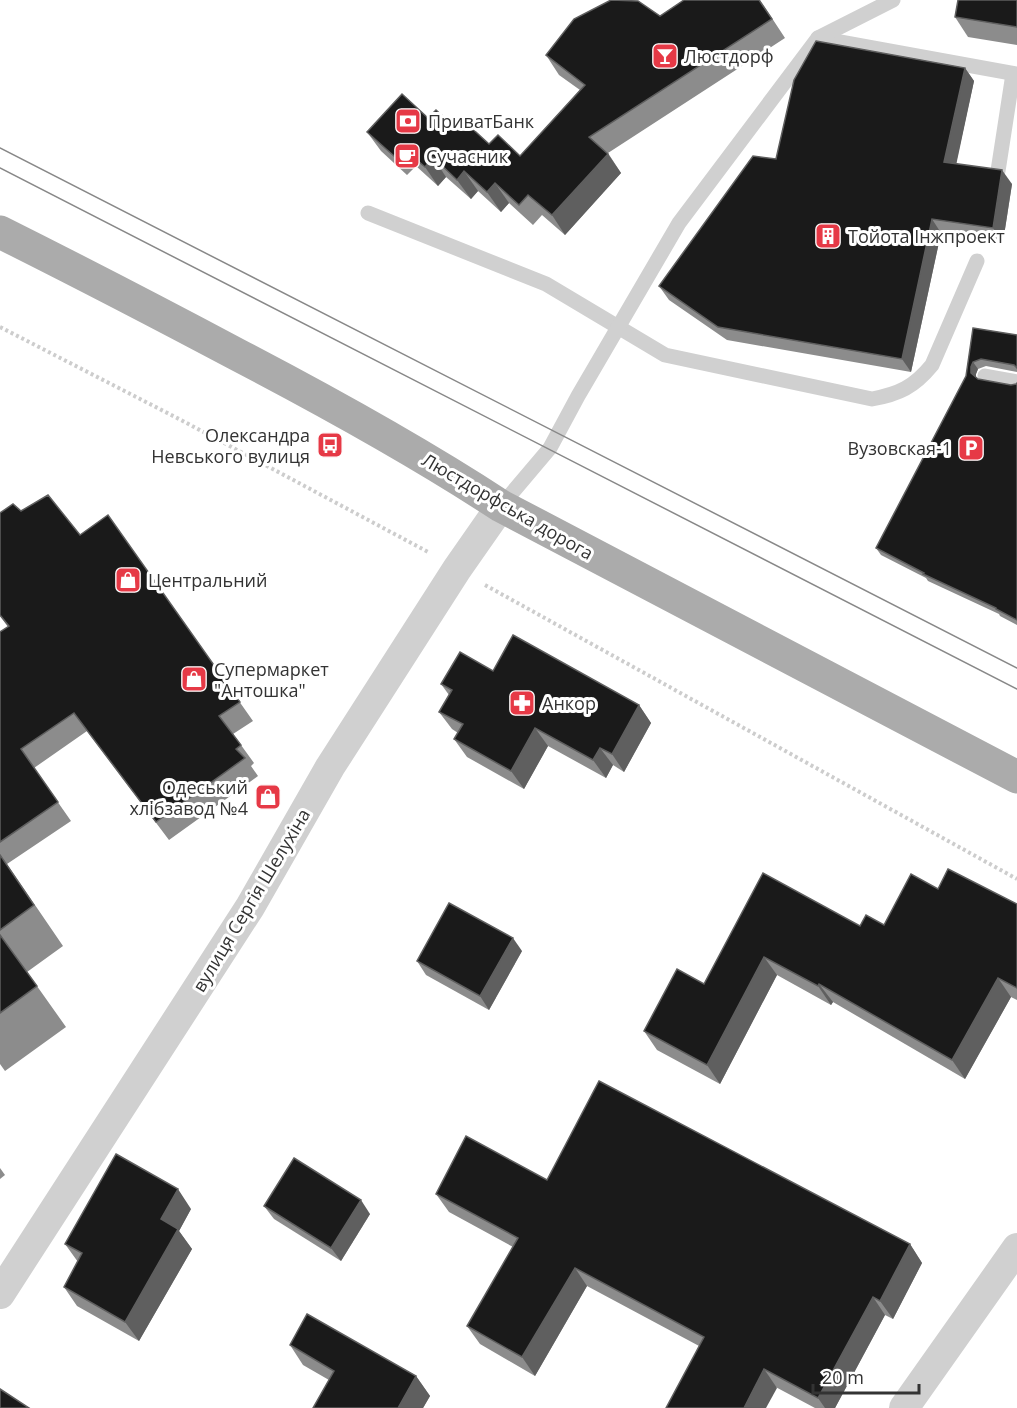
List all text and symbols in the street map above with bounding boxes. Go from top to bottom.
bar icon: Люстдорф [650,41,680,71]
place label: Люстдорф [684,44,774,68]
bank icon: ПриватБанк [393,106,423,136]
place label: ПриватБанк [428,109,535,133]
cafe icon: Сучасник [392,141,422,171]
place label: Сучасник [426,144,509,168]
building icon: Тойота Інжпроект [813,221,843,251]
place label: Тойота Інжпроект [848,224,1005,248]
place label: Олександра Невського вулиця [151,423,310,468]
bus stop icon: Олександра Невського вулиця [315,430,345,460]
parking icon: Вузовская-1 [956,433,986,463]
place label: Вузовская-1 [848,436,952,460]
street label: Люстдорфська дорога [418,447,598,565]
shop icon: Центральний [113,565,143,595]
place label: Центральний [148,568,267,592]
place label: Супермаркет "Антошка" [214,657,329,702]
shop icon: Супермаркет "Антошка" [179,664,209,694]
pharmacy icon: Анкор [507,688,537,718]
place label: Анкор [542,691,596,715]
place label: Одеський хлібзавод №4 [130,775,248,820]
shop icon: Одеський хлібзавод №4 [253,782,283,812]
street label: вулиця Сергія Шелухіна [187,804,315,996]
scale bar [813,1357,920,1395]
text: 20 m [822,1365,864,1389]

